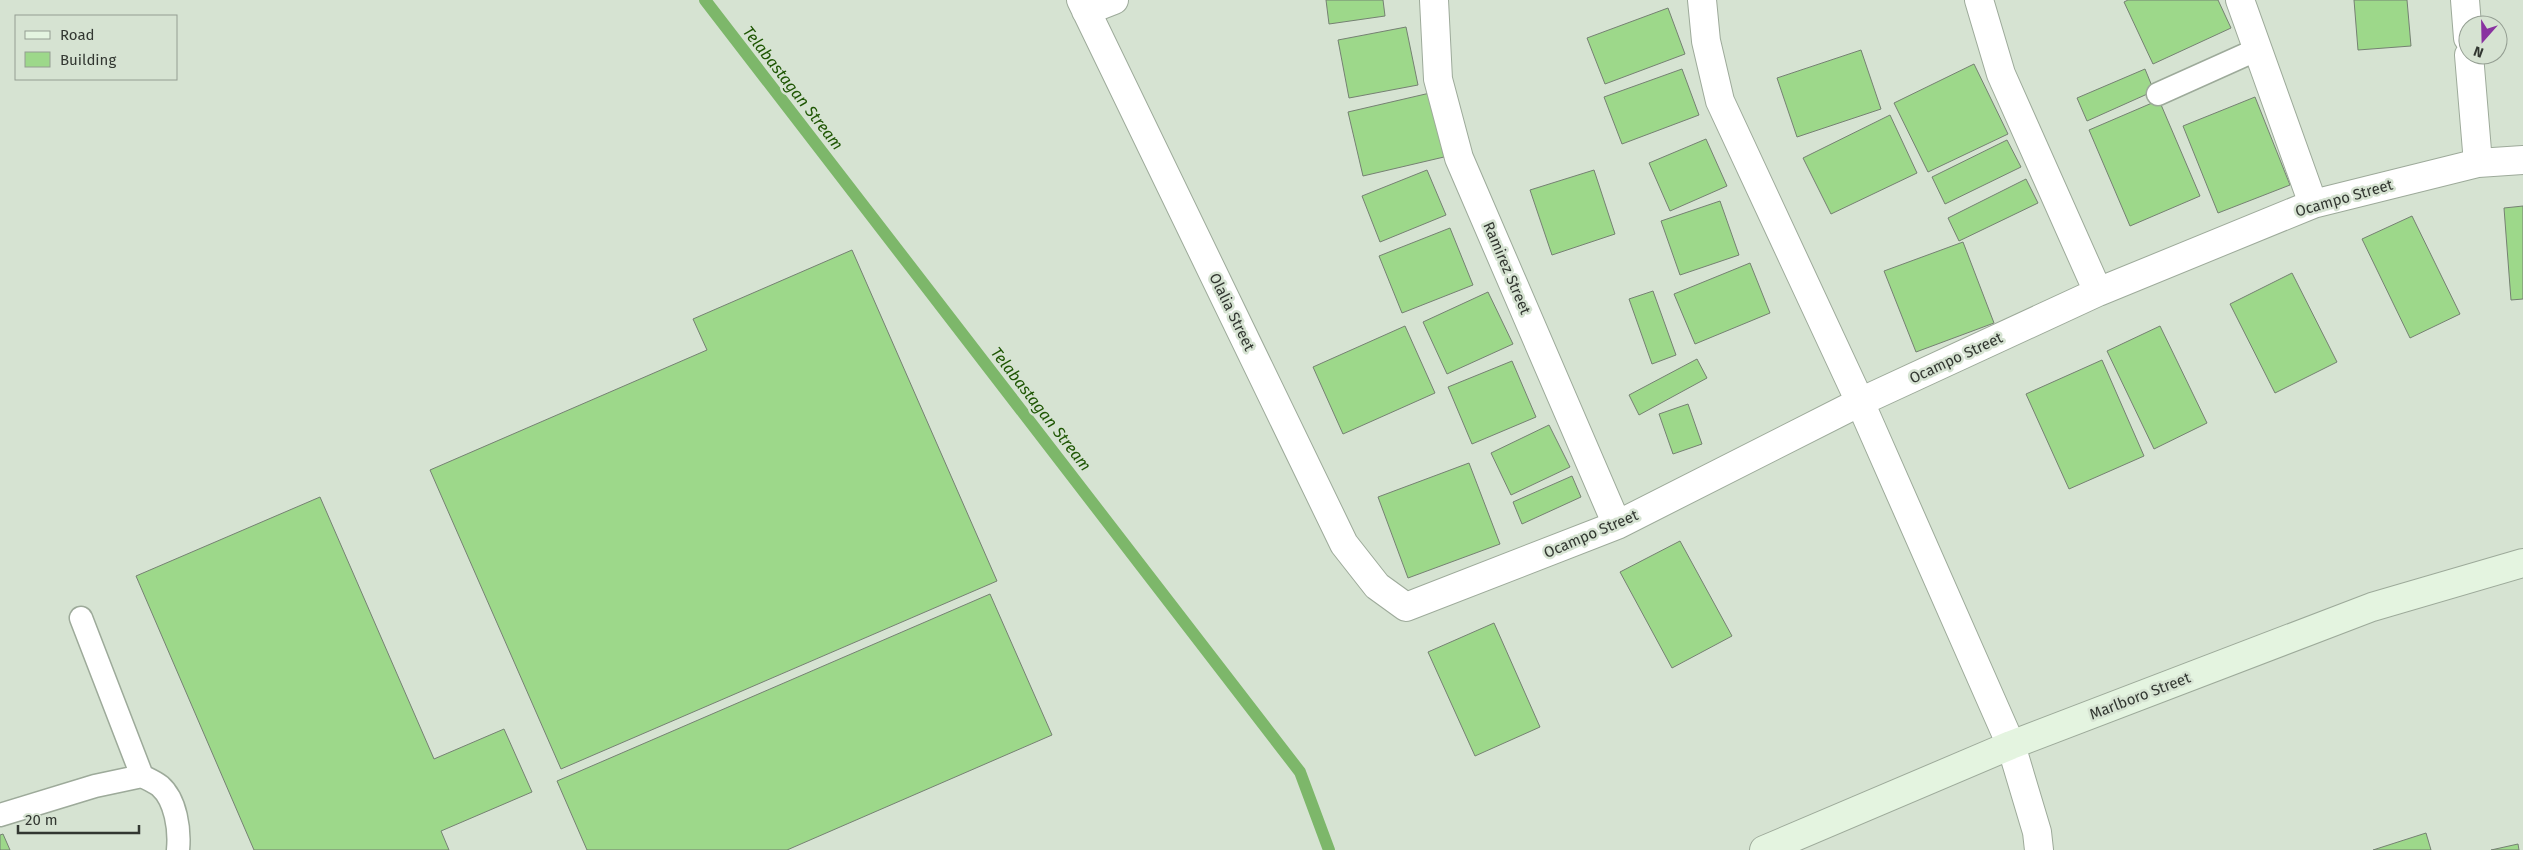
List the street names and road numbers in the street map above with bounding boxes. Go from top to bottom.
street label: Ocampo Street [2293,175,2395,221]
street label: Ramirez Street [1479,219,1535,318]
street label: Olalia Street [1205,270,1259,354]
street label: Ocampo Street [1907,328,2006,387]
street label: Ocampo Street [1541,506,1641,562]
street label: Marlboro Street [2087,668,2193,723]

